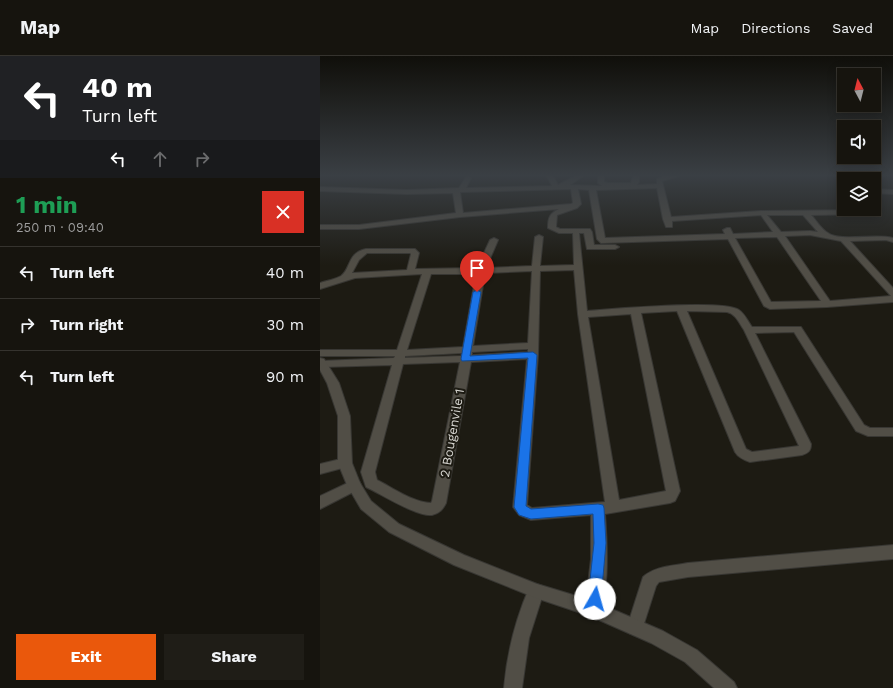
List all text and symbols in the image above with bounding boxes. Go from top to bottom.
text: Map [20,16,60,39]
text: Map [691,20,719,36]
text: Directions [741,20,810,36]
text: Saved [832,20,873,36]
north arrow [837,68,881,112]
map controls [837,68,881,216]
text: 40 m [82,71,152,104]
icon: left [16,72,68,124]
text: Turn left [82,105,157,126]
button: sound [837,120,881,164]
icon: left [107,148,129,170]
icon: ahead [149,148,171,170]
icon: right [191,148,213,170]
button: layers [837,172,881,216]
text: 1 min [16,191,78,219]
button: close [262,191,304,233]
text: 250 m · 09:40 [16,220,104,235]
pin [460,251,494,292]
icon: arrive [466,257,488,279]
icon: left [16,262,38,284]
text: Turn left [50,264,114,282]
text: 40 m [266,264,304,282]
icon: right [16,314,38,336]
text: Turn right [50,316,123,334]
text: 30 m [267,316,304,334]
icon: left [16,366,38,388]
text: Turn left [50,368,114,386]
text: 90 m [266,368,304,386]
street label: 2 Bougenvile 1 [437,388,467,478]
position arrow [574,578,616,620]
button: Exit [16,634,156,680]
button: Share [164,634,304,680]

